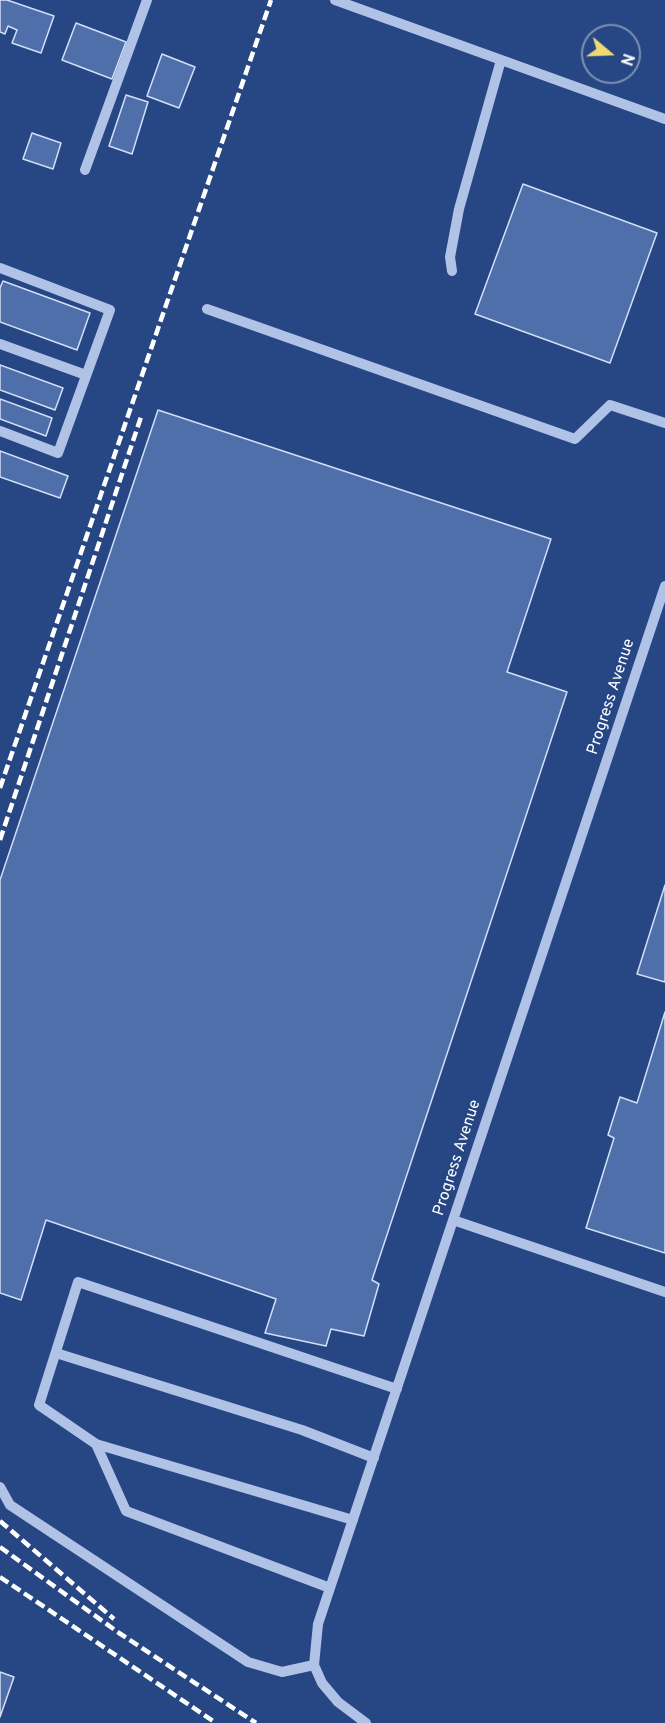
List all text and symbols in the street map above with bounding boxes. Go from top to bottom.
north arrow [581,24,641,84]
text: N [615,51,637,68]
street label: Progress Avenue [584,637,640,757]
street label: Progress Avenue [430,1098,486,1218]

